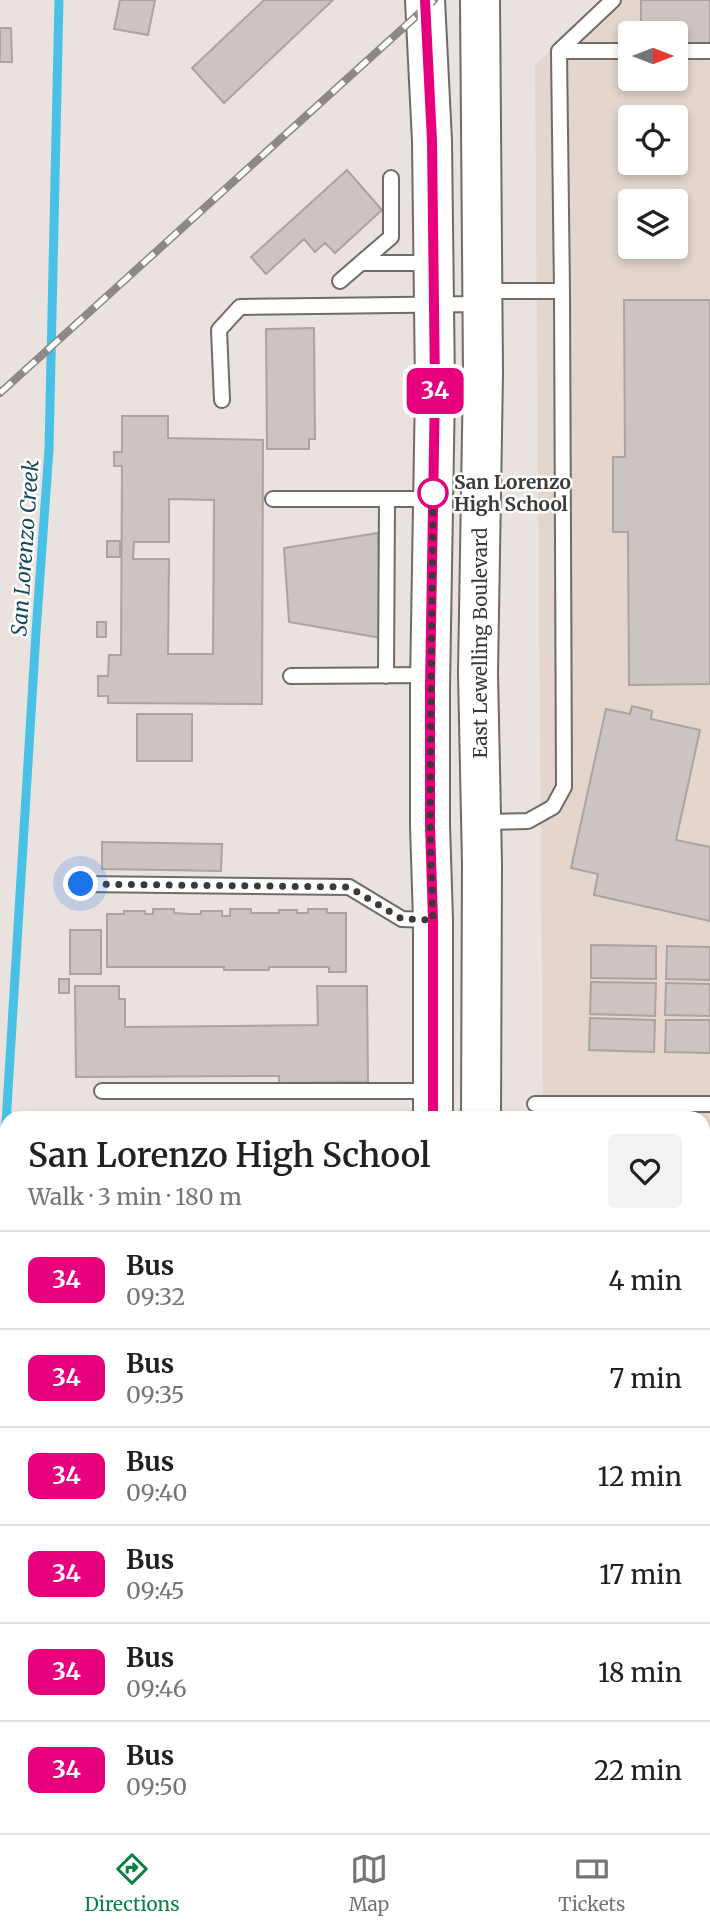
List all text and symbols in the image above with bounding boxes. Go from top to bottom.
north arrow [618,21,688,91]
map controls [618,21,688,259]
button: locate [618,105,688,175]
button: layers [618,189,688,259]
line badge: 34 [404,368,466,414]
text: 34 [421,375,449,406]
water label: San Lorenzo Creek [5,459,45,637]
place label: San Lorenzo High School [454,470,571,516]
marker: San Lorenzo High School [418,478,448,508]
street label: East Lewelling Boulevard [468,528,492,758]
your location [63,866,98,901]
button: heart [608,1134,682,1208]
text: San Lorenzo High School [28,1135,430,1176]
text: Walk · 3 min · 180 m [28,1182,242,1211]
text: Bus [126,1249,174,1282]
text: 34 [52,1264,81,1295]
text: 4 min [608,1264,682,1297]
text: 09:32 [126,1282,185,1311]
text: Bus [126,1347,174,1380]
text: 34 [52,1362,81,1393]
text: 7 min [610,1362,682,1395]
text: 09:35 [126,1380,184,1409]
text: Bus [126,1445,174,1478]
text: 34 [52,1460,81,1491]
text: 12 min [598,1460,682,1493]
text: 09:40 [126,1478,187,1507]
text: Bus [126,1543,174,1576]
text: 34 [52,1558,81,1589]
text: 17 min [599,1558,682,1591]
text: 09:45 [126,1576,184,1605]
text: Bus [126,1641,174,1674]
text: 34 [52,1656,81,1687]
text: 18 min [598,1656,682,1689]
text: 09:46 [126,1674,187,1703]
text: Bus [126,1739,174,1772]
text: 34 [52,1754,81,1785]
text: 22 min [594,1754,682,1787]
text: 09:50 [126,1772,187,1801]
tab: Directions [85,1850,180,1916]
tab: Map [349,1850,389,1916]
tab: Tickets [558,1850,625,1916]

